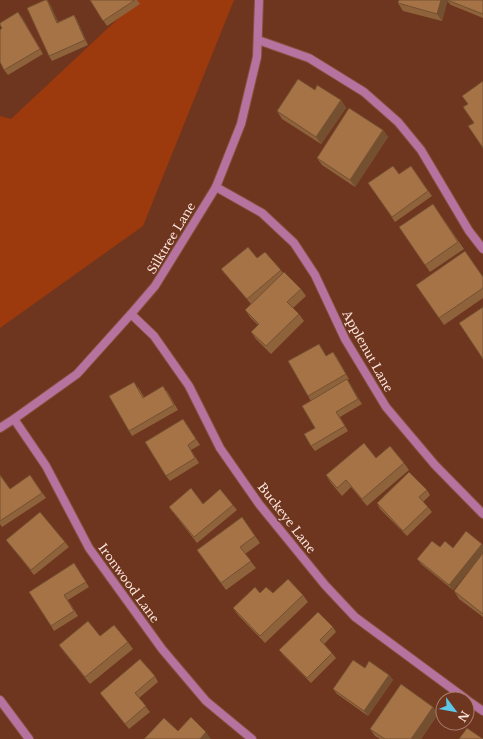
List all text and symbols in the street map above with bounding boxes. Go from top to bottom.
street label: Silktree Lane [144,199,198,277]
street label: Applenut Lane [339,307,397,395]
street label: Buckeye Lane [255,480,319,556]
street label: Ironwood Lane [95,540,163,626]
north arrow [435,691,475,731]
text: N [454,708,472,725]

